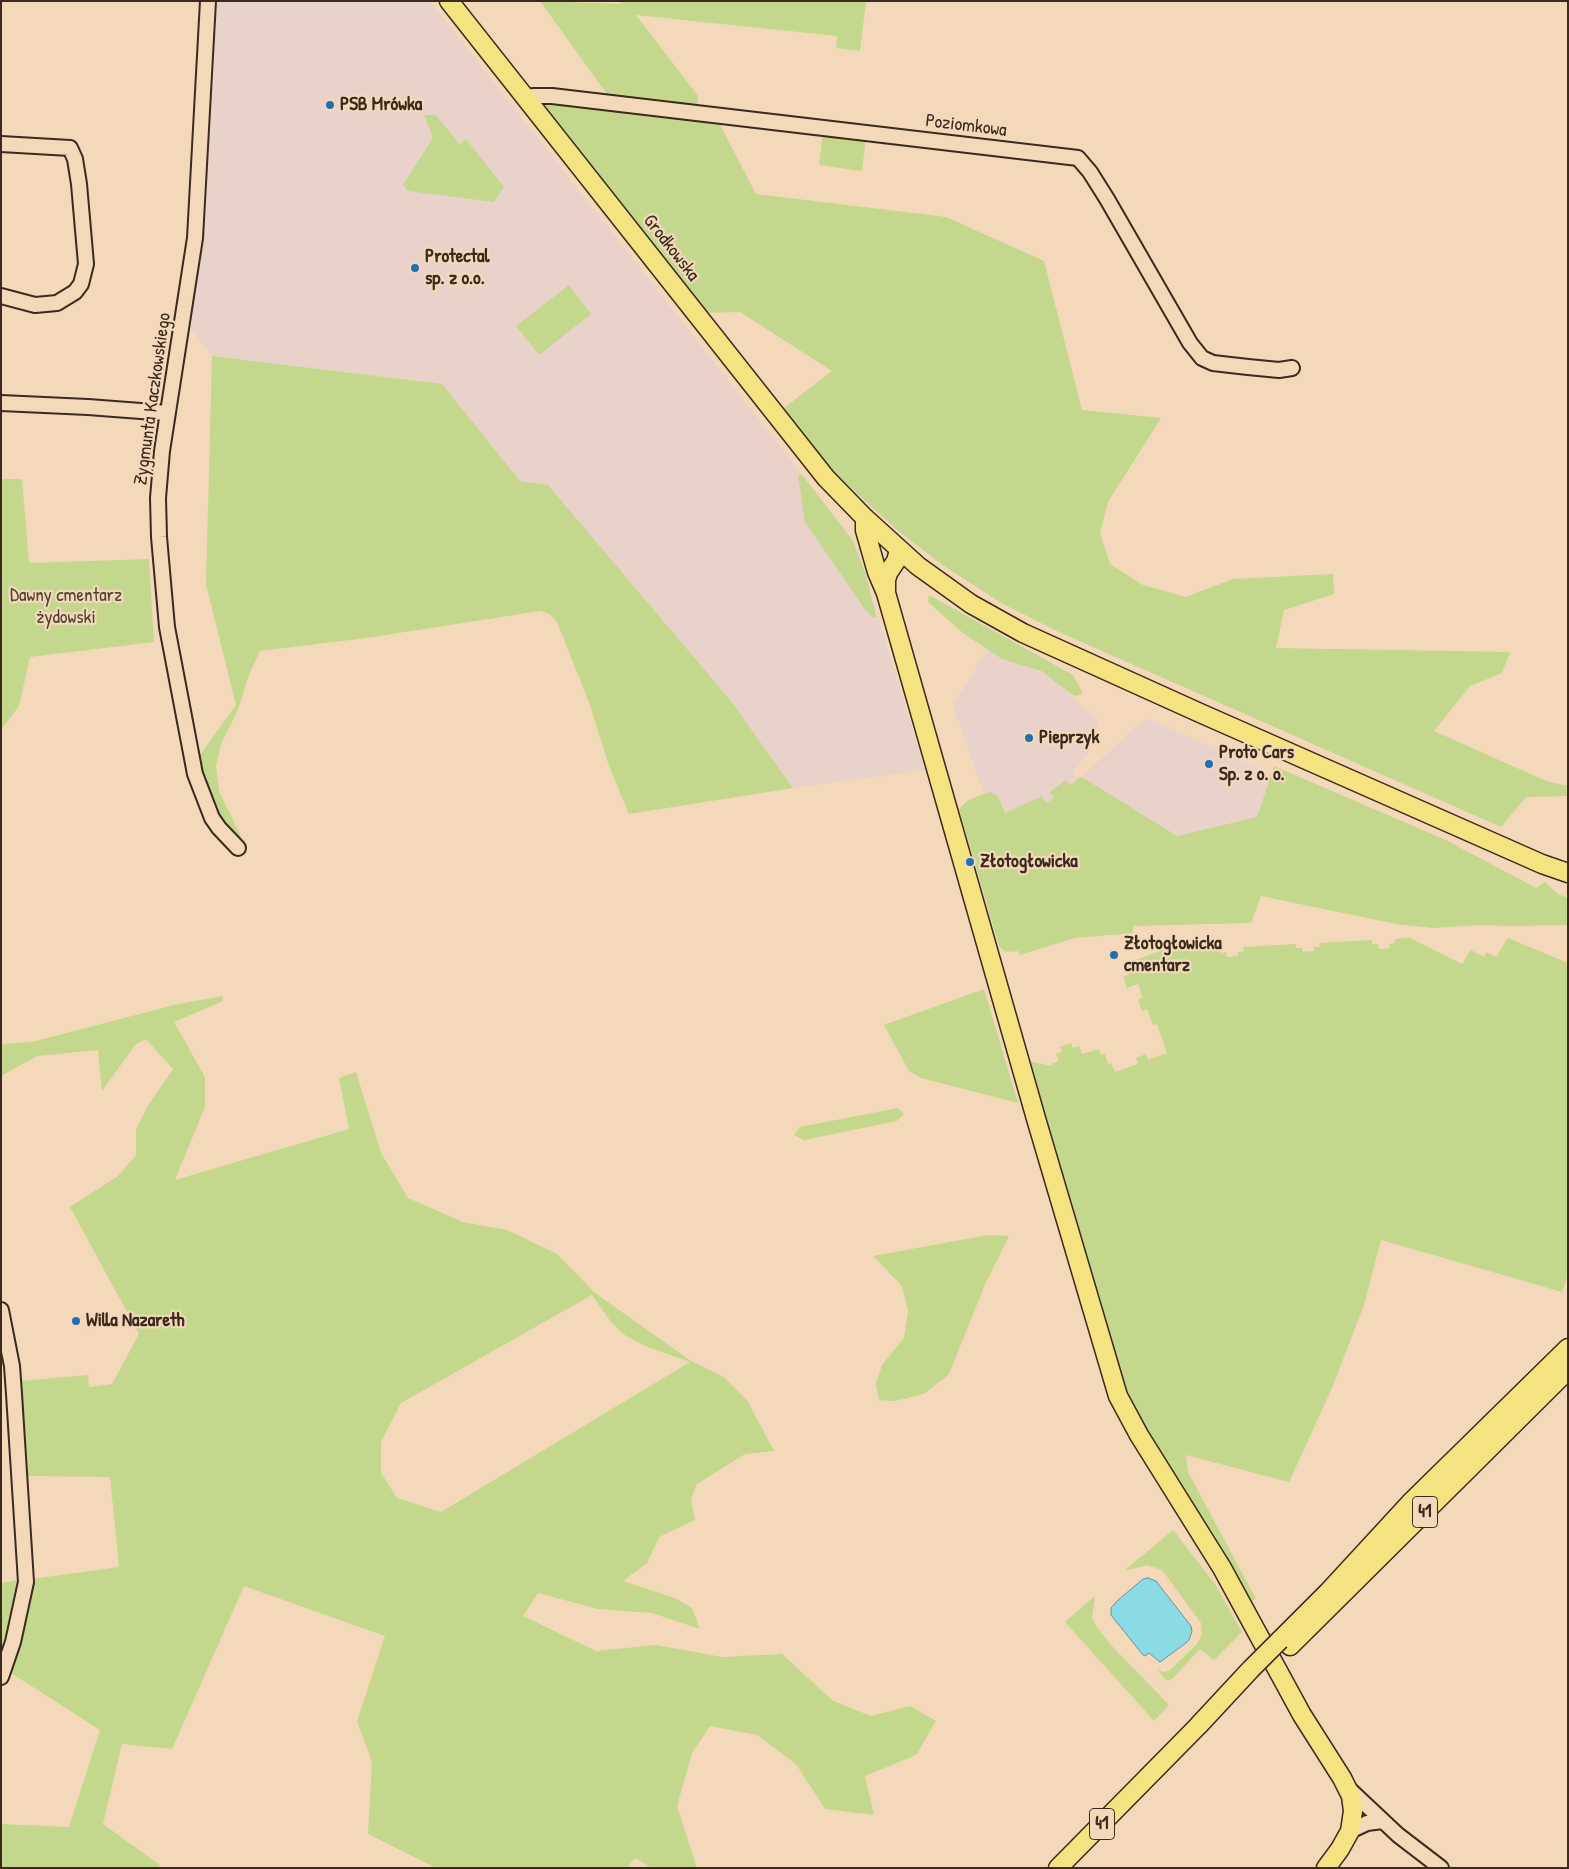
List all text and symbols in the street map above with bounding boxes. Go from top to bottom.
place label: PSB Mrówka [340,94,422,116]
marker: PSB Mrówka [324,99,336,111]
street label: Poziomkowa [924,110,1008,142]
street label: Grodkowska [638,210,704,286]
place label: Protectal sp. z o.o. [425,246,490,290]
marker: Protectal sp. z o.o. [409,262,421,274]
street label: Zygmunta Kaczkowskiego [130,311,176,487]
park label: Dawny cmentarz żydowski [10,585,122,629]
place label: Pieprzyk [1039,727,1099,749]
marker: Pieprzyk [1023,732,1035,744]
place label: Proto Cars Sp. z o. o. [1219,742,1294,786]
marker: Proto Cars Sp. z o. o. [1203,758,1215,770]
place label: Złotogłowicka [980,851,1078,873]
marker: Złotogłowicka [964,856,976,868]
place label: Złotogłowicka cmentarz [1124,933,1222,977]
marker: Złotogłowicka cmentarz [1108,949,1120,961]
place label: Willa Nazareth [86,1310,184,1332]
marker: Willa Nazareth [70,1315,82,1327]
road number: 41 [1412,1496,1438,1528]
road number: 41 [1090,1808,1114,1840]

